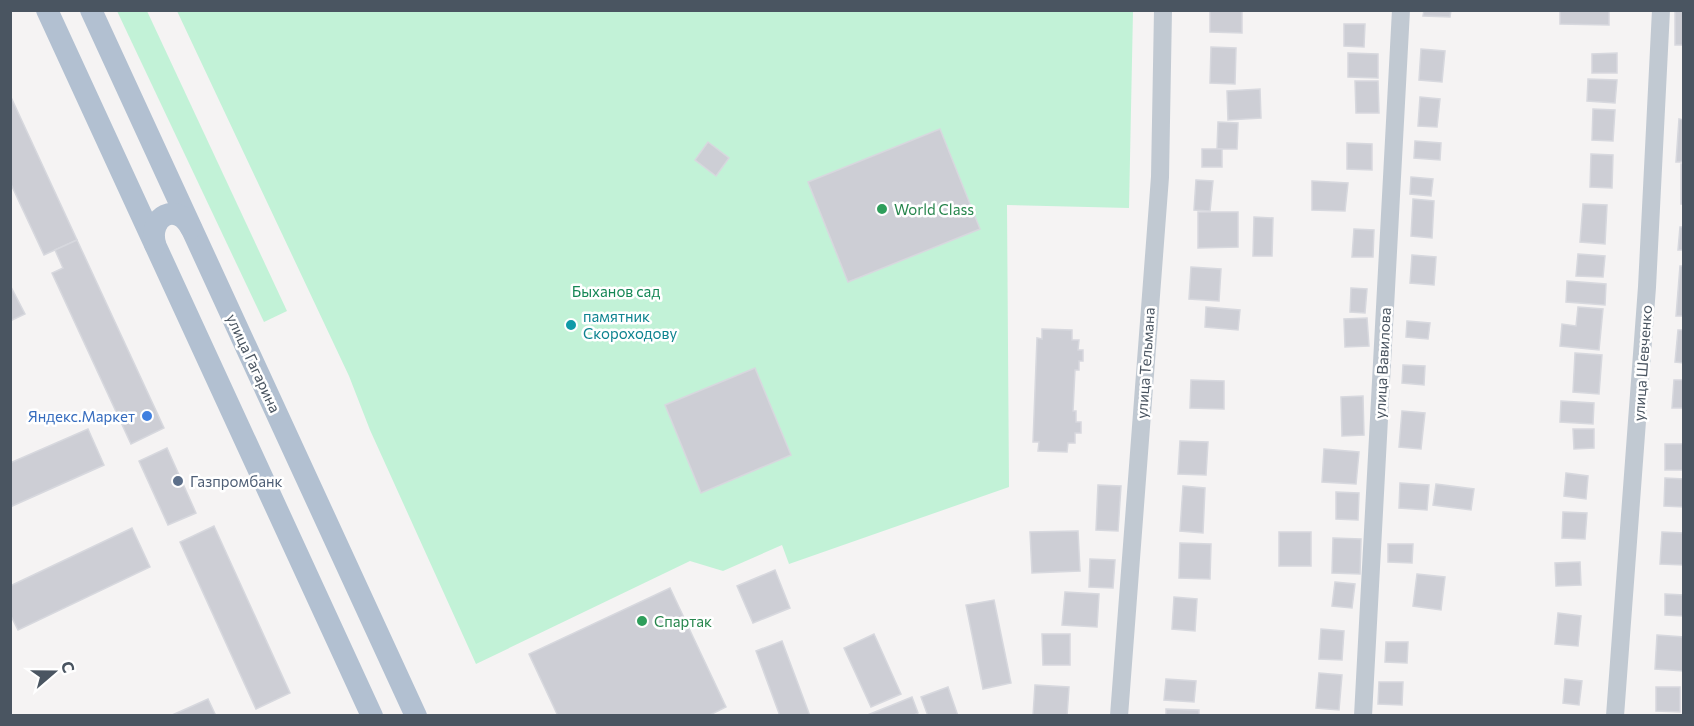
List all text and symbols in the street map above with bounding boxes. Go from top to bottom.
place label: World Class [894,200,974,218]
marker: World Class [875,202,889,216]
park label: Быханов сад [572,282,660,300]
street label: улица Шевченко [1629,304,1655,422]
place label: памятник Скороходову [583,307,677,342]
street label: улица Тельмана [1132,307,1158,419]
street label: улица Вавилова [1370,307,1394,419]
street label: улица Гагарина [223,311,285,415]
marker: памятник Скороходову [564,318,578,332]
place label: Яндекс.Маркет [28,407,135,425]
marker: Яндекс.Маркет [140,409,154,423]
place label: Газпромбанк [190,472,283,490]
marker: Газпромбанк [171,474,185,488]
place label: Спартак [654,612,712,630]
marker: Спартак [635,614,649,628]
north arrow [24,642,84,702]
text: С [58,658,79,675]

